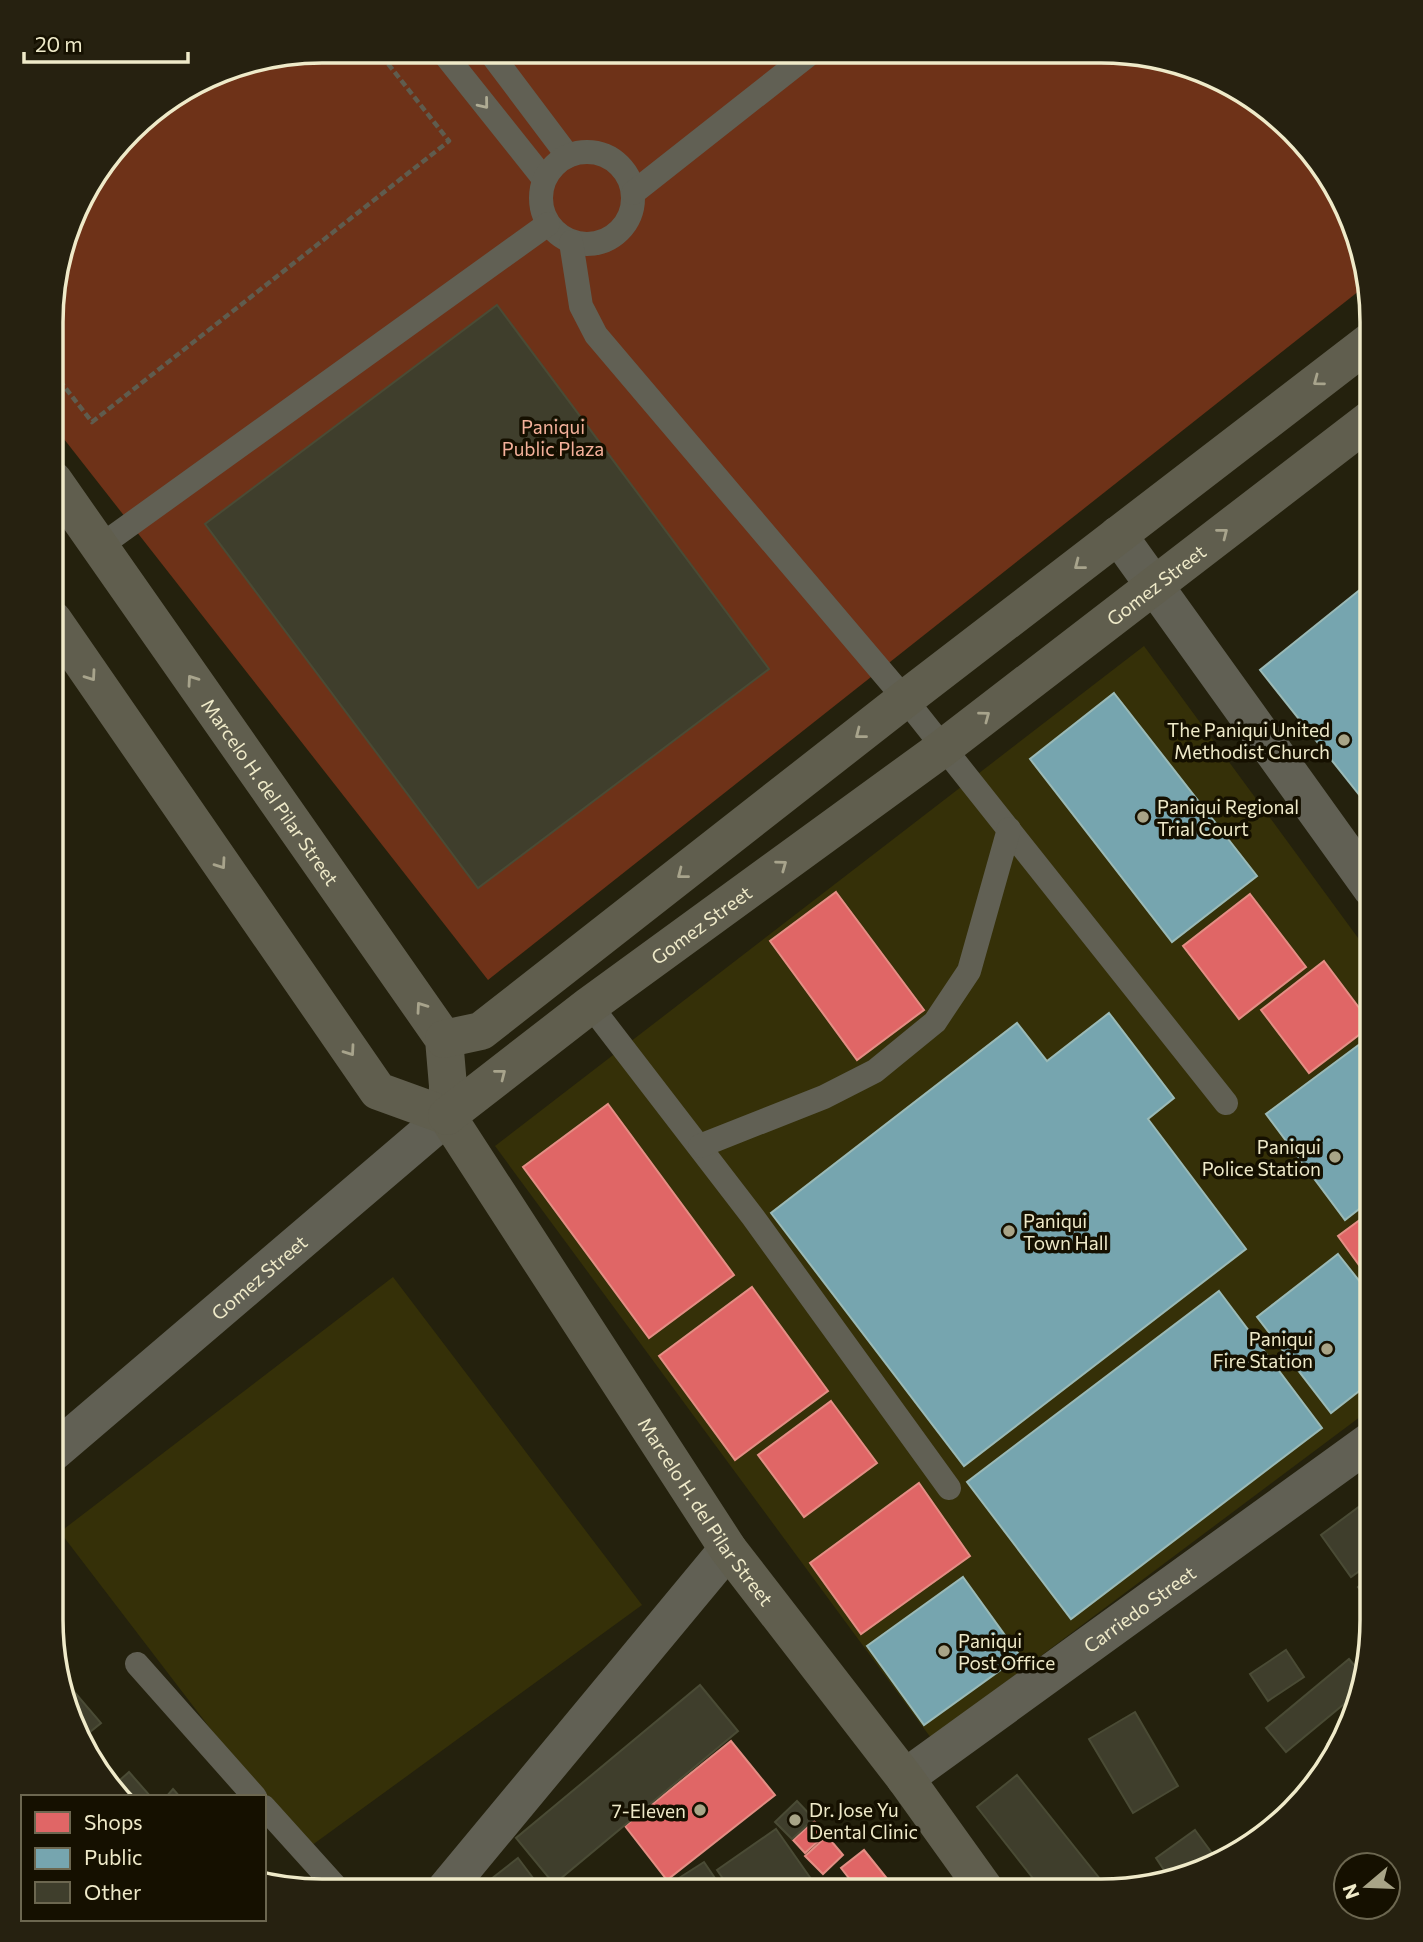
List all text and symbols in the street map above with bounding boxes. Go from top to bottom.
scale bar [24,21,189,65]
text: 20 m [35,31,83,56]
one-way arrow [476,97,489,109]
one-way arrow [1313,373,1326,386]
park label: Paniqui Public Plaza [502,415,604,460]
one-way arrow [1216,528,1228,541]
street label: Gomez Street [1102,539,1210,630]
one-way arrow [1074,556,1087,569]
one-way arrow [83,669,96,682]
one-way arrow [188,675,200,688]
street label: Marcelo H. del Pilar Street [197,693,344,889]
one-way arrow [977,711,989,724]
place label: The Paniqui United Methodist Church [1167,718,1330,763]
one-way arrow [856,725,868,738]
marker: The Paniqui United Methodist Church [1336,732,1352,748]
place label: Paniqui Regional Trial Court [1157,795,1299,840]
marker: Paniqui Regional Trial Court [1135,809,1151,825]
one-way arrow [213,856,226,869]
one-way arrow [774,861,787,874]
one-way arrow [677,866,689,879]
street label: Gomez Street [646,880,756,969]
one-way arrow [417,1002,429,1015]
one-way arrow [342,1043,354,1056]
one-way arrow [494,1070,506,1083]
place label: Paniqui Police Station [1202,1135,1321,1180]
marker: Paniqui Police Station [1327,1149,1343,1165]
place label: Paniqui Town Hall [1023,1209,1108,1254]
marker: Paniqui Town Hall [1001,1223,1017,1239]
street label: Gomez Street [206,1229,311,1324]
place label: Paniqui Fire Station [1213,1327,1313,1372]
marker: Paniqui Fire Station [1319,1341,1335,1357]
street label: Marcelo H. del Pilar Street [634,1413,779,1610]
street label: Carriedo Street [1079,1560,1200,1657]
place label: Paniqui Post Office [958,1629,1055,1674]
marker: Paniqui Post Office [936,1643,952,1659]
legend [21,1795,266,1921]
place label: Dr. Jose Yu Dental Clinic [809,1798,918,1843]
place label: 7-Eleven [612,1799,686,1822]
marker: 7-Eleven [692,1802,708,1818]
text: Shops [84,1809,143,1834]
marker: Dr. Jose Yu Dental Clinic [787,1812,803,1828]
text: Public [84,1844,142,1869]
north arrow [1332,1851,1402,1921]
text: Other [84,1879,141,1904]
text: N [1337,1881,1364,1902]

